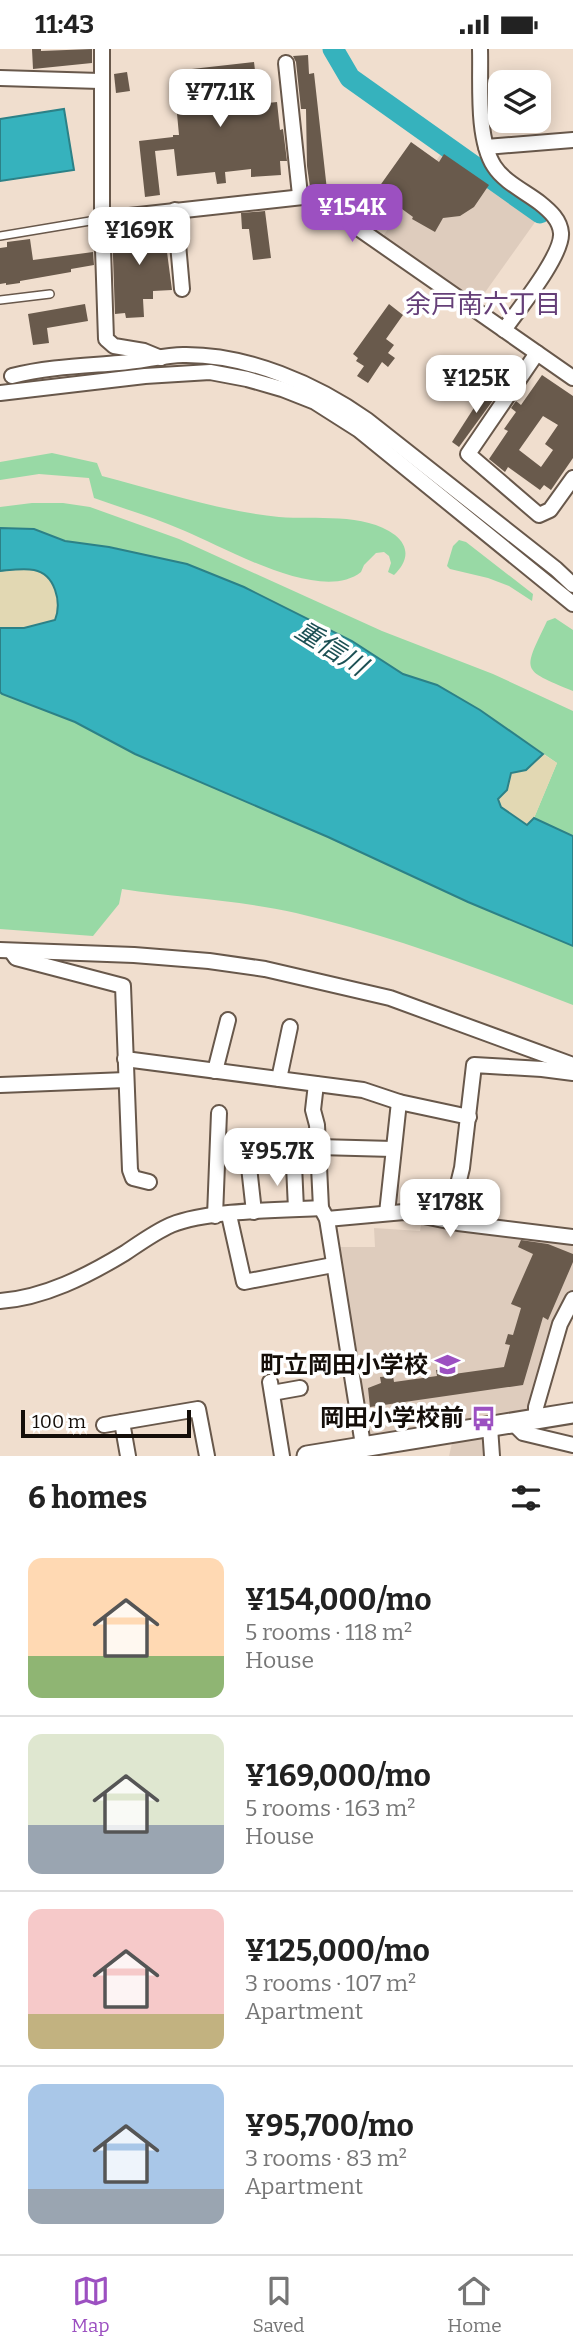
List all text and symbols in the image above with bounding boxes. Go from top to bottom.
text: 11:43 [35,9,94,40]
pin: ¥77.1K [163,69,277,129]
map controls [488,70,551,133]
button: layers [488,70,551,133]
text: ¥77.1K [185,78,255,106]
pin: ¥154K [303,185,401,244]
text: ¥154K [317,193,387,221]
pin: ¥169K [90,207,188,267]
text: ¥169K [104,216,174,244]
district label: 余戸南六丁目 [405,289,561,320]
pin: ¥125K [427,355,525,415]
text: ¥125K [442,364,510,392]
water label: 重信川 [289,615,375,684]
pin: ¥95.7K [220,1129,334,1188]
text: ¥95.7K [240,1137,314,1165]
pin: ¥178K [401,1179,499,1239]
text: ¥178K [416,1188,484,1216]
place label: 町立岡田小学校 [260,1351,428,1379]
school or university icon: 町立岡田小学校 [434,1351,462,1379]
place label: 岡田小学校前 [320,1404,464,1432]
bus stop icon: 岡田小学校前 [470,1404,498,1432]
scale bar [21,1407,191,1439]
text: 100 m [32,1410,86,1433]
icon: filters [507,1479,545,1517]
text: 6 homes [28,1480,147,1516]
text: ¥154,000/mo [245,1582,432,1618]
icon: home [84,1586,168,1670]
text: 5 rooms · 118 m² [245,1618,412,1646]
text: House [245,1646,314,1674]
text: ¥169,000/mo [245,1758,431,1794]
icon: home [84,1762,168,1846]
text: 5 rooms · 163 m² [245,1794,415,1822]
text: House [245,1822,314,1850]
text: ¥125,000/mo [245,1933,430,1969]
icon: home [84,1937,168,2021]
text: 3 rooms · 107 m² [245,1969,416,1997]
text: Apartment [245,1997,363,2025]
text: ¥95,700/mo [245,2108,414,2144]
icon: home [84,2112,168,2196]
text: 3 rooms · 83 m² [245,2144,407,2172]
text: Apartment [245,2172,363,2200]
tab: Map [71,2272,110,2337]
tab: Saved [252,2272,305,2337]
tab: Home [447,2272,502,2337]

